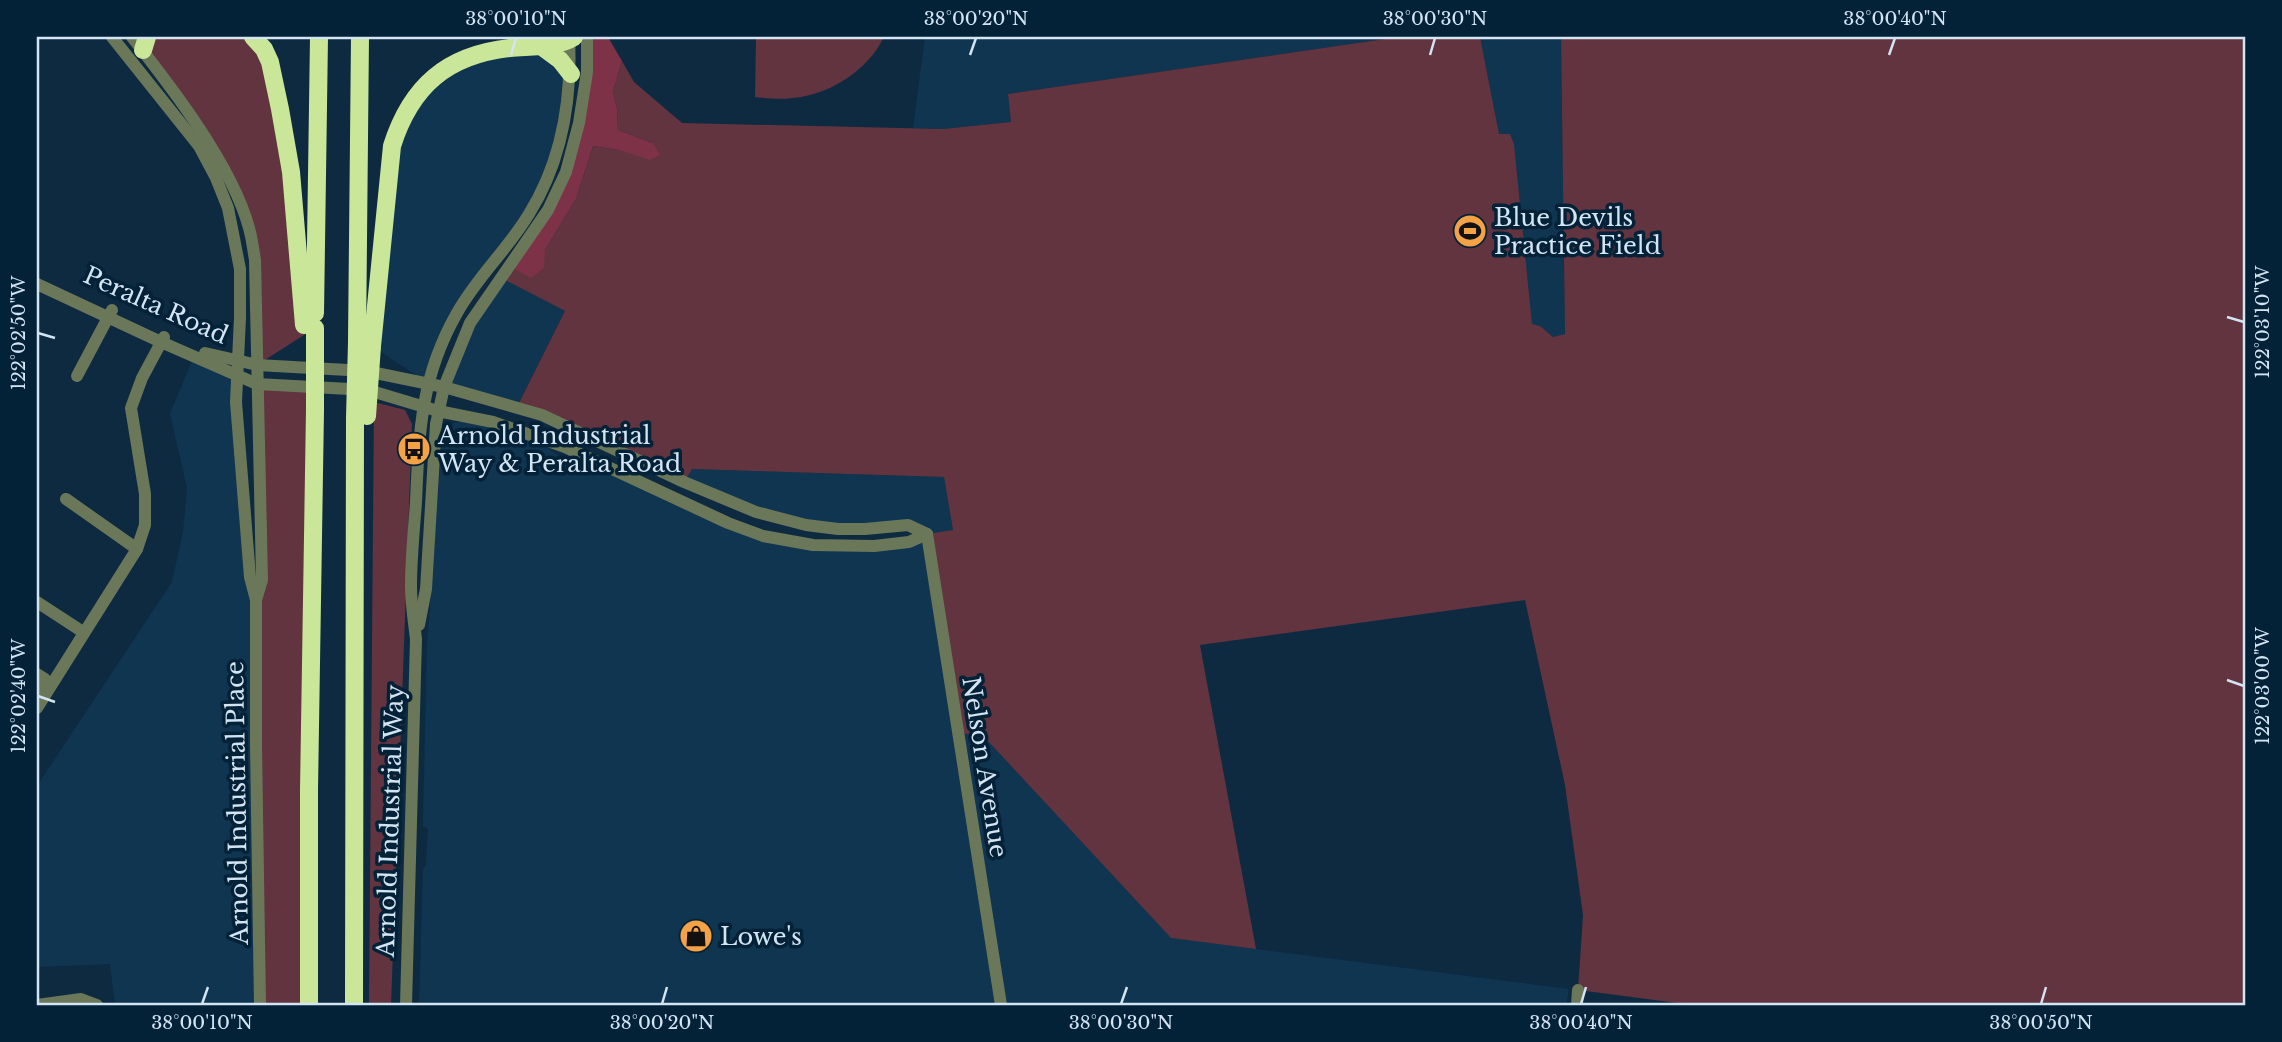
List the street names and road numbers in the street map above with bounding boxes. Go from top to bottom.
street label: Peralta Road [79,260,233,350]
street label: Arnold Industrial Place [220,661,254,946]
street label: Nelson Avenue [956,674,1014,860]
street label: Arnold Industrial Way [371,684,409,959]

